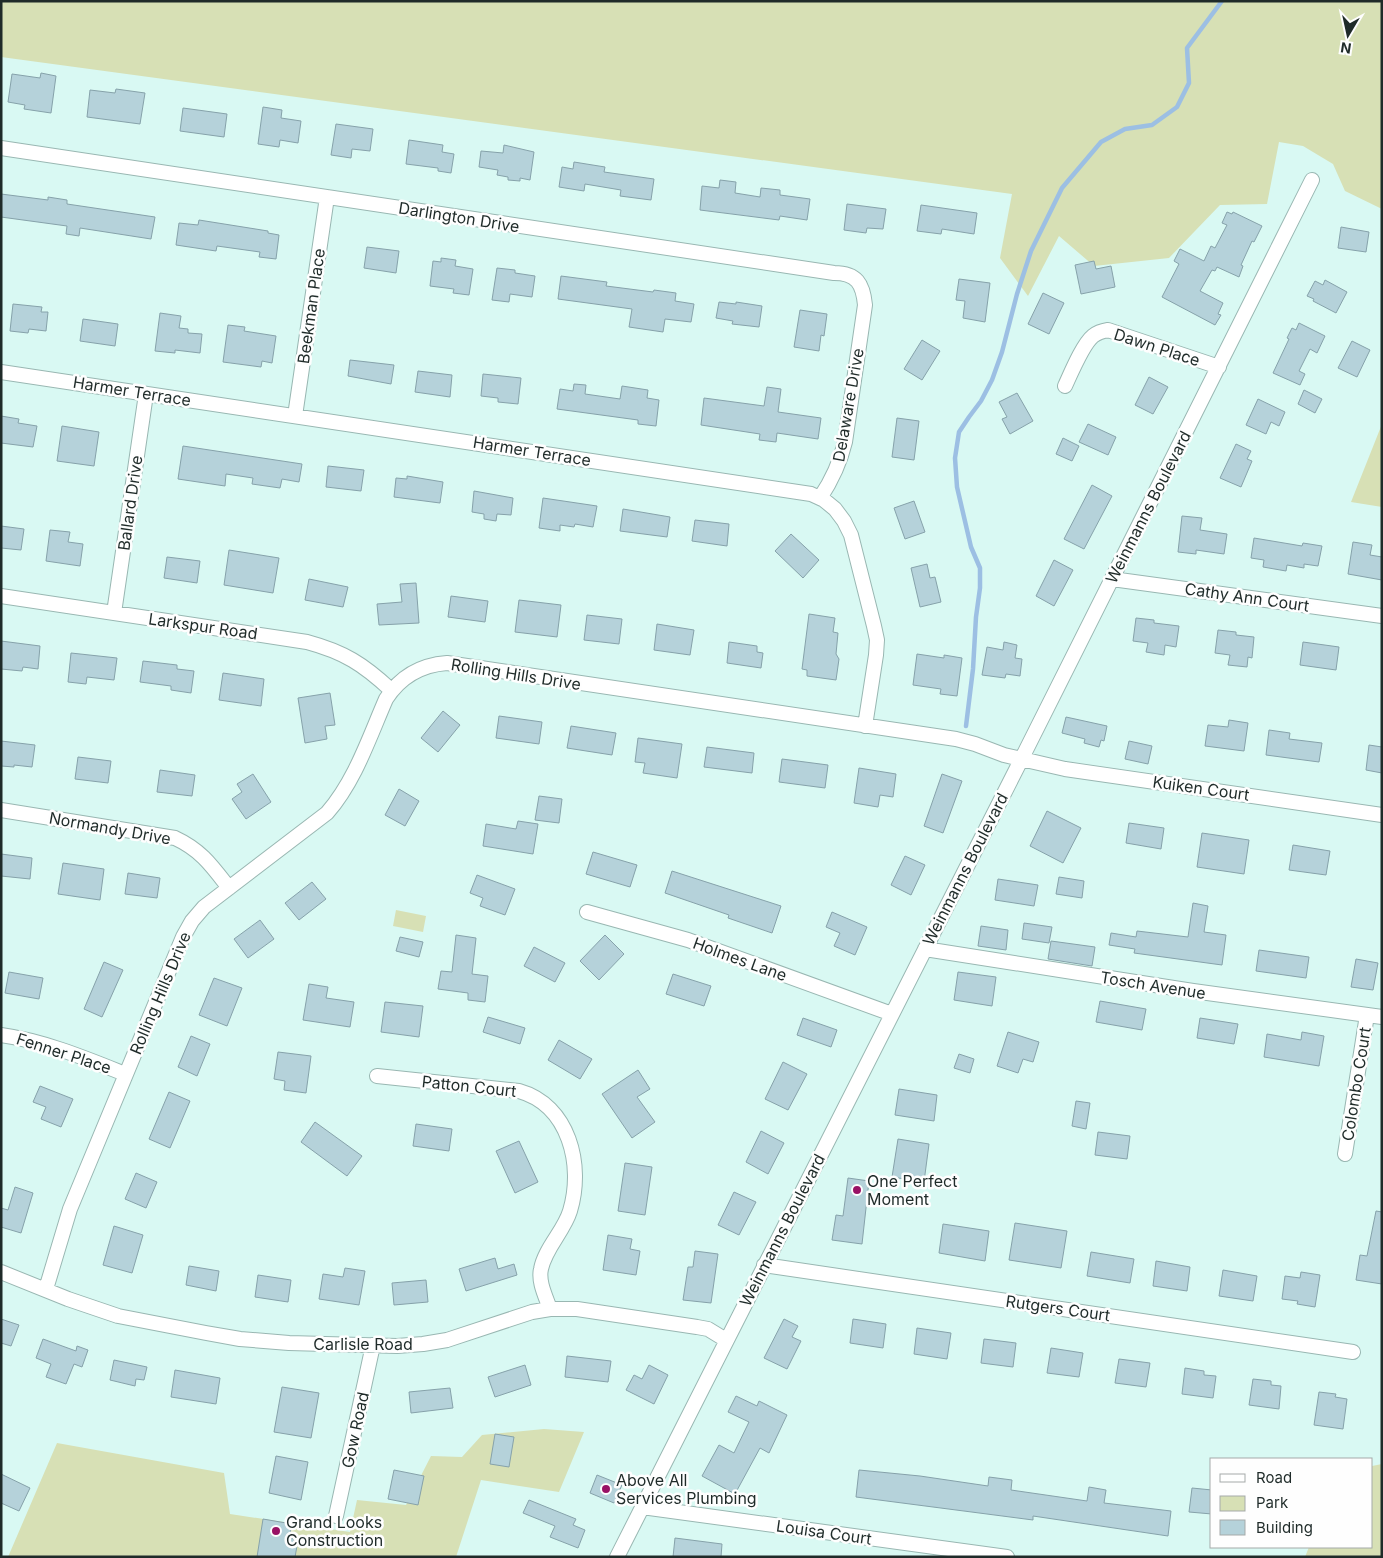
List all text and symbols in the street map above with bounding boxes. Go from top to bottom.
north arrow [1323,10,1373,60]
text: N [1339,39,1352,58]
street label: Darlington Drive [397,198,521,236]
street label: Beekman Place [293,247,329,365]
street label: Dawn Place [1112,324,1202,370]
street label: Delaware Drive [828,347,868,463]
street label: Harmer Terrace [72,372,192,410]
street label: Weinmanns Boulevard [1101,427,1195,587]
street label: Harmer Terrace [472,432,592,470]
street label: Ballard Drive [113,454,147,552]
street label: Cathy Ann Court [1184,578,1310,616]
street label: Larkspur Road [147,608,259,644]
street label: Rolling Hills Drive [450,654,582,694]
street label: Kuiken Court [1151,771,1251,805]
street label: Weinmanns Boulevard [918,789,1012,949]
street label: Normandy Drive [47,807,173,849]
street label: Rolling Hills Drive [125,929,195,1057]
street label: Holmes Lane [690,933,790,985]
street label: Tosch Avenue [1099,967,1207,1003]
street label: Colombo Court [1337,1026,1375,1142]
street label: Fenner Place [14,1028,114,1078]
street label: Patton Court [421,1071,517,1101]
street label: Weinmanns Boulevard [735,1150,829,1310]
place label: One Perfect Moment [867,1171,957,1209]
marker: One Perfect Moment [851,1184,863,1196]
street label: Rutgers Court [1005,1291,1111,1325]
street label: Carlisle Road [313,1334,413,1354]
street label: Gow Road [337,1390,373,1470]
legend [1210,1458,1373,1548]
text: Road [1256,1468,1292,1487]
place label: Above All Services Plumbing [616,1470,757,1508]
marker: Above All Services Plumbing [600,1483,612,1495]
text: Park [1256,1493,1289,1512]
place label: Grand Looks Construction [286,1512,383,1550]
street label: Louisa Court [775,1515,873,1549]
text: Building [1256,1518,1313,1537]
marker: Grand Looks Construction [270,1525,282,1537]

